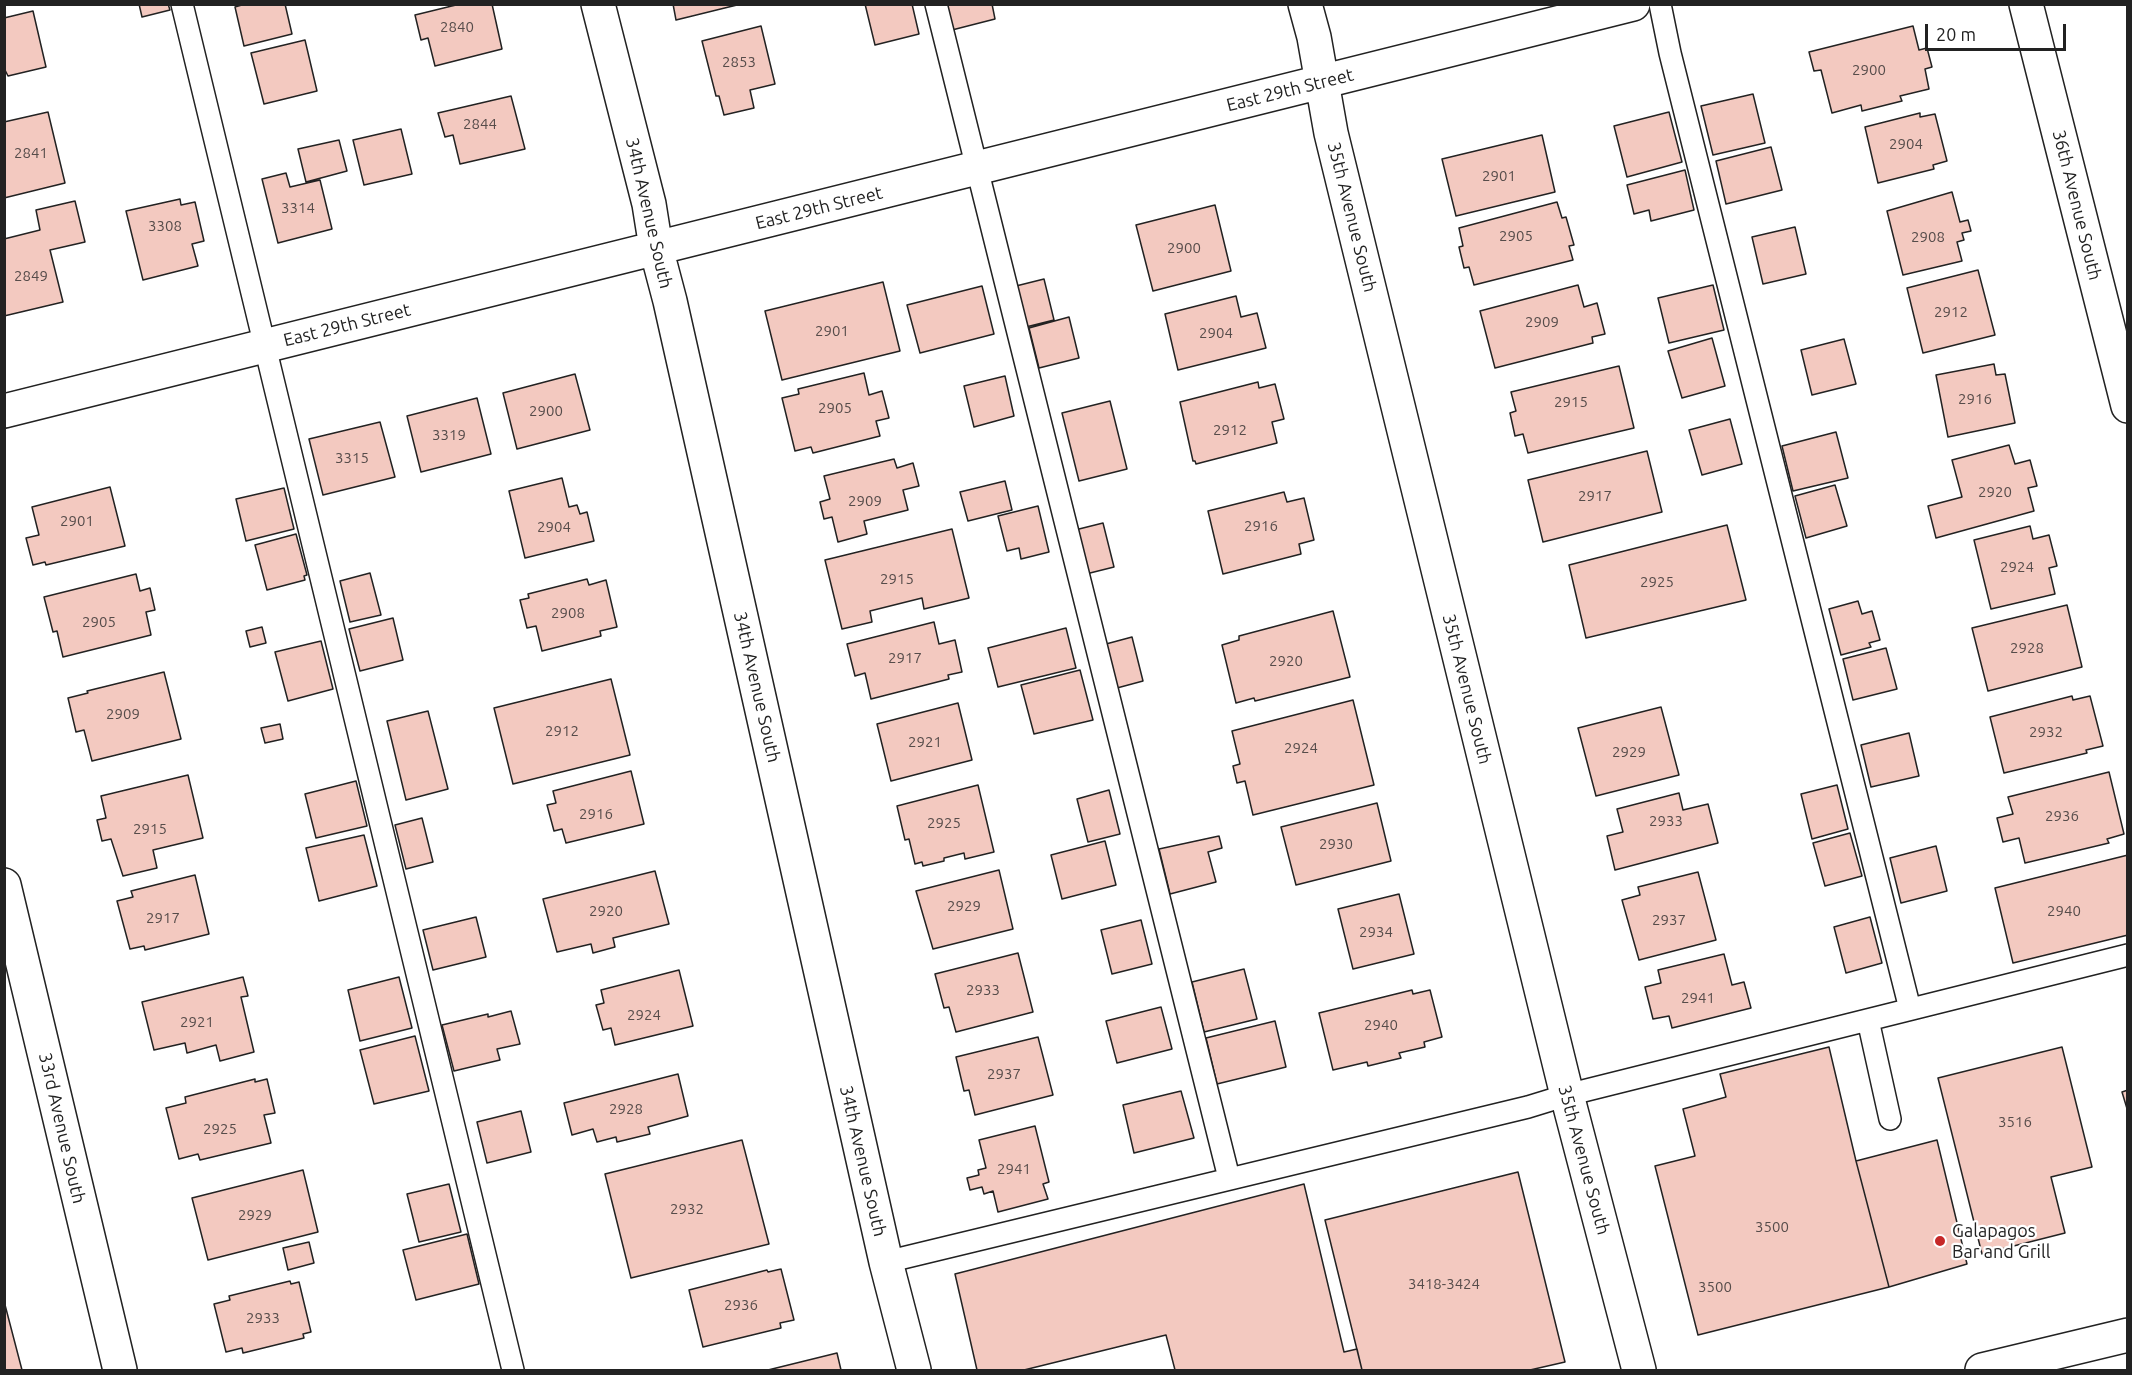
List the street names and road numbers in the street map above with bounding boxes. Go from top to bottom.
street label: East 29th Street [1224,64,1356,116]
street label: 36th Avenue South [2048,128,2106,282]
street label: 34th Avenue South [621,135,677,291]
street label: 35th Avenue South [1323,140,1381,294]
street label: East 29th Street [753,182,885,234]
street label: East 29th Street [281,299,413,351]
street label: 34th Avenue South [729,609,785,765]
street label: 35th Avenue South [1438,612,1496,766]
street label: 33rd Avenue South [34,1050,90,1206]
street label: 34th Avenue South [835,1083,891,1239]
street label: 35th Avenue South [1554,1083,1614,1237]

